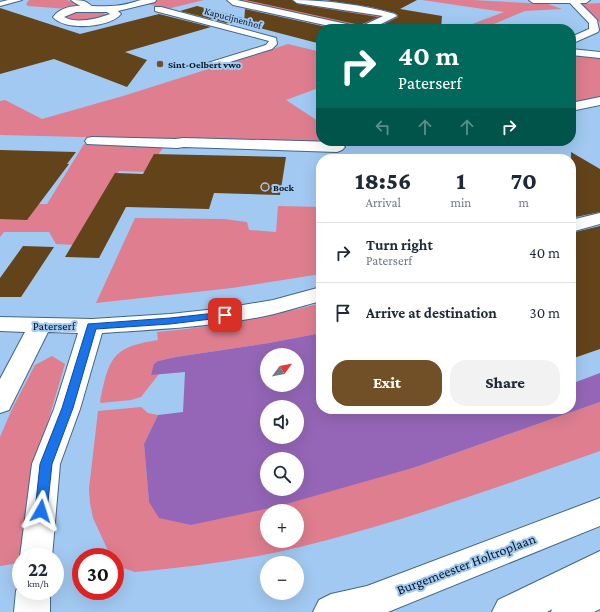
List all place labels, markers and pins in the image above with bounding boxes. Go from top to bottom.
marker: Sint-Oelbert vwo [155,59,165,69]
place label: Sint-Oelbert vwo [168,59,241,70]
marker: Bock [260,182,270,192]
place label: Bock [273,182,295,193]
pin [208,298,242,332]

